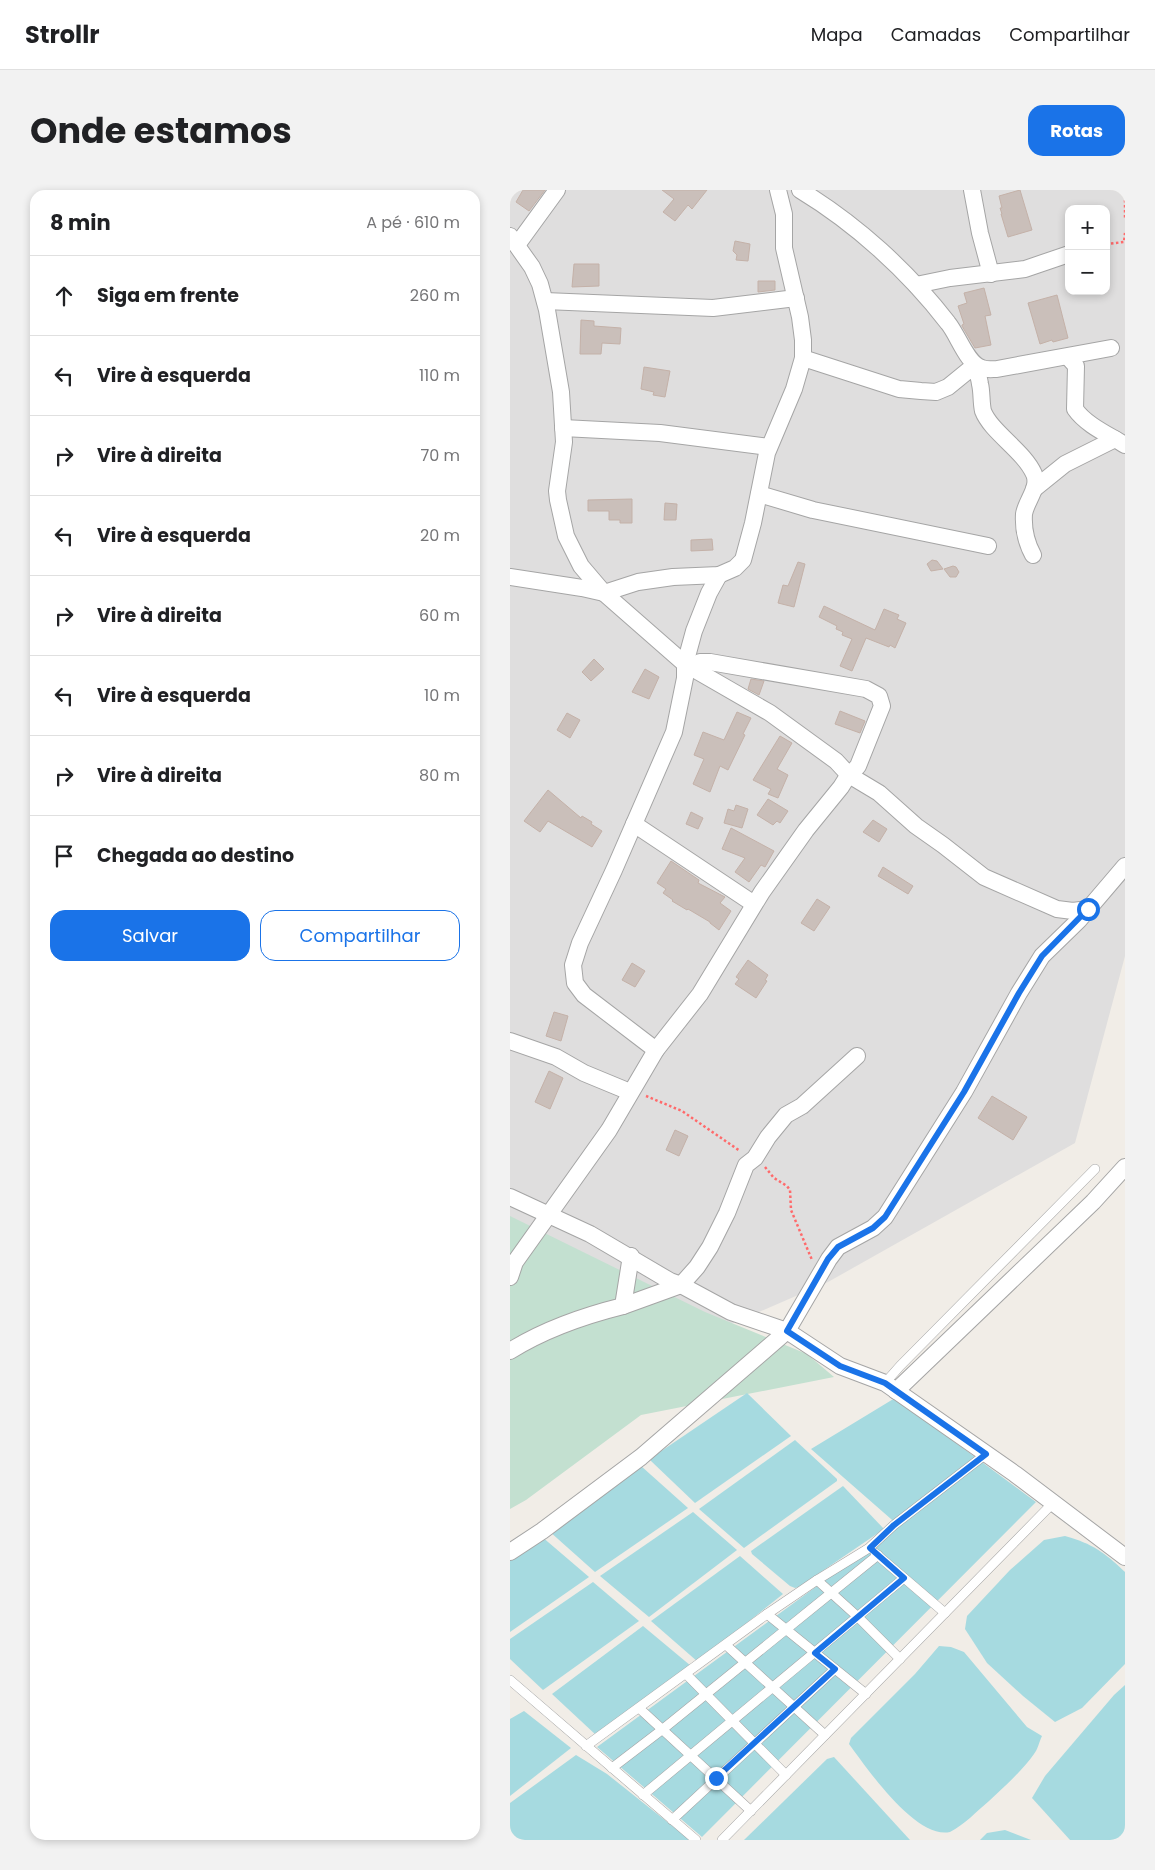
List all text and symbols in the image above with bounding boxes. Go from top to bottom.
text: Strollr [25,18,100,51]
text: Mapa [811,22,863,47]
text: Camadas [891,22,981,47]
text: Compartilhar [1009,22,1130,47]
button: Rotas [1028,105,1125,156]
text: Onde estamos [30,106,292,155]
map controls [1065,205,1110,295]
button: + [1065,205,1110,250]
text: 8 min [50,208,111,237]
text: A pé · 610 m [366,211,460,234]
button: − [1065,250,1110,295]
icon: ahead [50,282,78,310]
text: Siga em frente [97,282,239,309]
text: 260 m [410,284,460,307]
icon: left [50,362,78,390]
text: Vire à esquerda [97,362,251,389]
text: 110 m [419,364,460,387]
icon: right [50,442,78,470]
text: Vire à direita [97,442,222,469]
text: 70 m [420,444,460,467]
icon: left [50,522,78,550]
text: Vire à esquerda [97,522,251,549]
text: 20 m [420,524,460,547]
icon: right [50,602,78,630]
text: Vire à direita [97,602,222,629]
text: 60 m [419,604,460,627]
icon: left [50,682,78,710]
text: Vire à esquerda [97,682,251,709]
text: 10 m [424,684,460,707]
icon: right [50,762,78,790]
text: Vire à direita [97,762,222,789]
text: 80 m [419,764,460,787]
icon: arrive [50,842,78,870]
text: Chegada ao destino [97,842,294,869]
route start [1077,898,1100,921]
button: Salvar [50,910,250,961]
button: Compartilhar [260,910,460,961]
route end [705,1767,728,1790]

